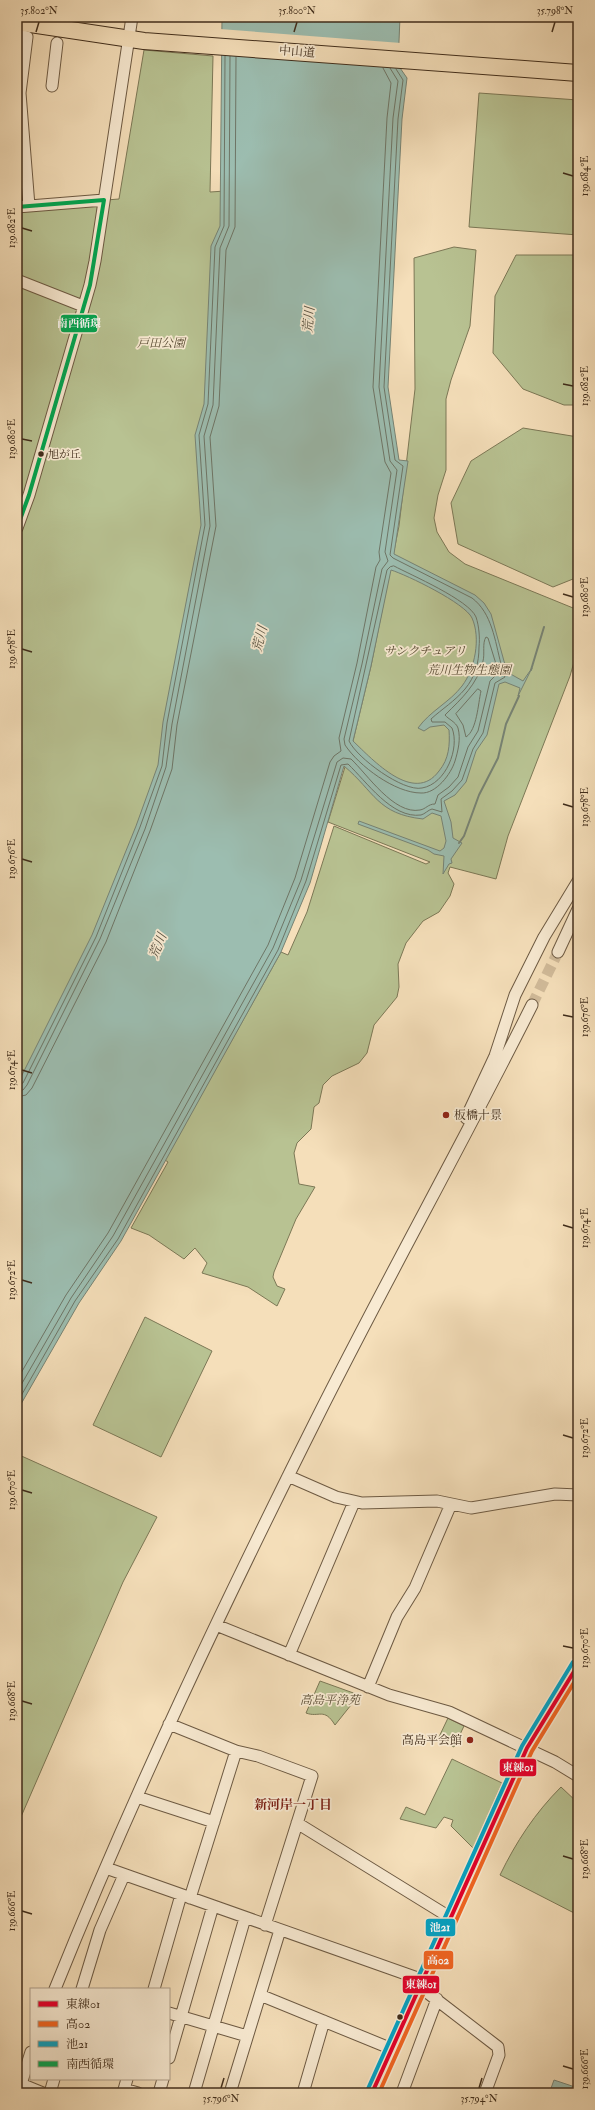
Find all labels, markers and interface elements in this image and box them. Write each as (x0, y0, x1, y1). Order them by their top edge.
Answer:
text: 35.802°N (20, 5, 58, 17)
text: 35.800°N (278, 5, 316, 17)
text: 35.798°N (537, 5, 573, 17)
street label: 中山道 (279, 43, 315, 61)
text: 139.684°E (579, 156, 591, 196)
text: 139.682°E (6, 208, 18, 248)
water label: 荒川 (300, 304, 318, 334)
line badge: 南西循環 (60, 314, 98, 333)
text: 南西循環 (57, 317, 101, 330)
park label: 戸田公園 (137, 336, 187, 351)
text: 139.682°E (579, 366, 591, 406)
text: 139.680°E (6, 419, 18, 459)
place label: 旭が丘 (48, 448, 81, 461)
marker: 旭が丘 (36, 449, 46, 459)
text: 139.680°E (579, 577, 591, 617)
water label: 荒川 (249, 622, 272, 654)
text: 139.678°E (6, 629, 18, 669)
park label: サンクチュアリ (384, 644, 466, 659)
park label: 荒川生物生態園 (427, 663, 513, 678)
text: 139.678°E (579, 787, 591, 827)
text: 139.676°E (6, 839, 18, 879)
water label: 荒川 (146, 929, 171, 961)
text: 139.676°E (579, 997, 591, 1037)
text: 139.674°E (6, 1050, 18, 1090)
place label: 板橋十景 (454, 1108, 502, 1123)
marker: 板橋十景 (441, 1110, 451, 1120)
text: 139.674°E (579, 1208, 591, 1248)
text: 139.672°E (6, 1260, 18, 1300)
text: 139.672°E (579, 1418, 591, 1458)
text: 139.670°E (6, 1470, 18, 1510)
text: 139.670°E (579, 1628, 591, 1668)
text: 139.668°E (6, 1681, 18, 1721)
park label: 高島平浄苑 (300, 1693, 362, 1708)
place label: 高島平会館 (402, 1733, 462, 1748)
marker: 高島平会館 (465, 1735, 475, 1745)
line badge: 東練01 (499, 1758, 537, 1777)
text: 東練01 (502, 1761, 534, 1774)
district label: 新河岸一丁目 (254, 1797, 332, 1813)
text: 139.668°E (579, 1839, 591, 1879)
text: 139.666°E (6, 1891, 18, 1931)
line badge: 池21 (425, 1918, 456, 1937)
text: 池21 (430, 1921, 450, 1934)
line badge: 高02 (423, 1950, 454, 1970)
text: 高02 (427, 1954, 450, 1967)
line badge: 東練01 (402, 1975, 440, 1994)
text: 東練01 (405, 1978, 437, 1991)
legend (30, 1988, 170, 2080)
text: 東練01 (66, 1997, 100, 2012)
unlabelled marker (395, 2012, 405, 2022)
text: 高02 (66, 2017, 90, 2032)
text: 池21 (66, 2037, 88, 2052)
text: 139.666°E (579, 2049, 591, 2089)
text: 南西循環 (66, 2057, 114, 2072)
text: 35.796°N (203, 2093, 239, 2105)
text: 35.794°N (460, 2093, 498, 2105)

